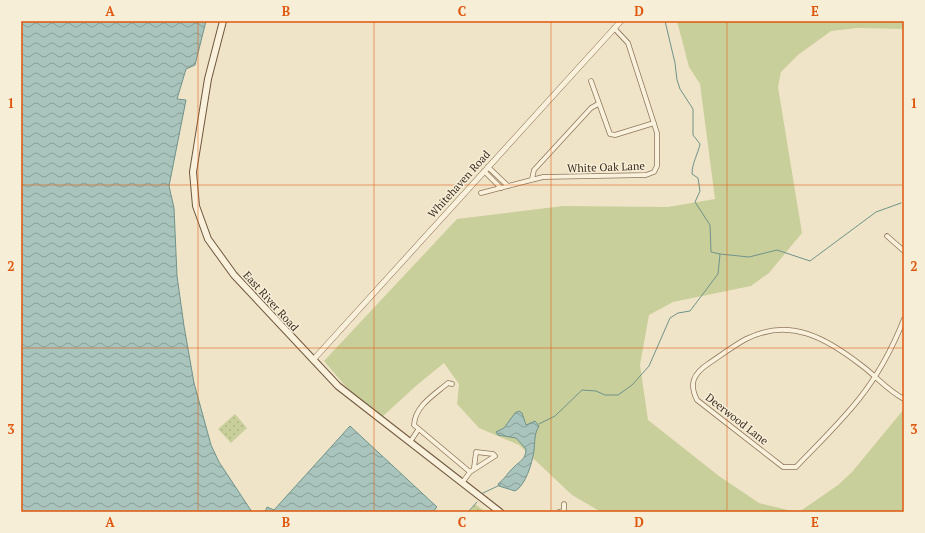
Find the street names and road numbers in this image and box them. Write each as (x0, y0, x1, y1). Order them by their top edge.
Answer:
street label: Whitehaven Road (425, 147, 493, 221)
street label: White Oak Lane (567, 159, 646, 175)
street label: East River Road (240, 268, 302, 334)
street label: Deerwood Lane (703, 390, 771, 448)

